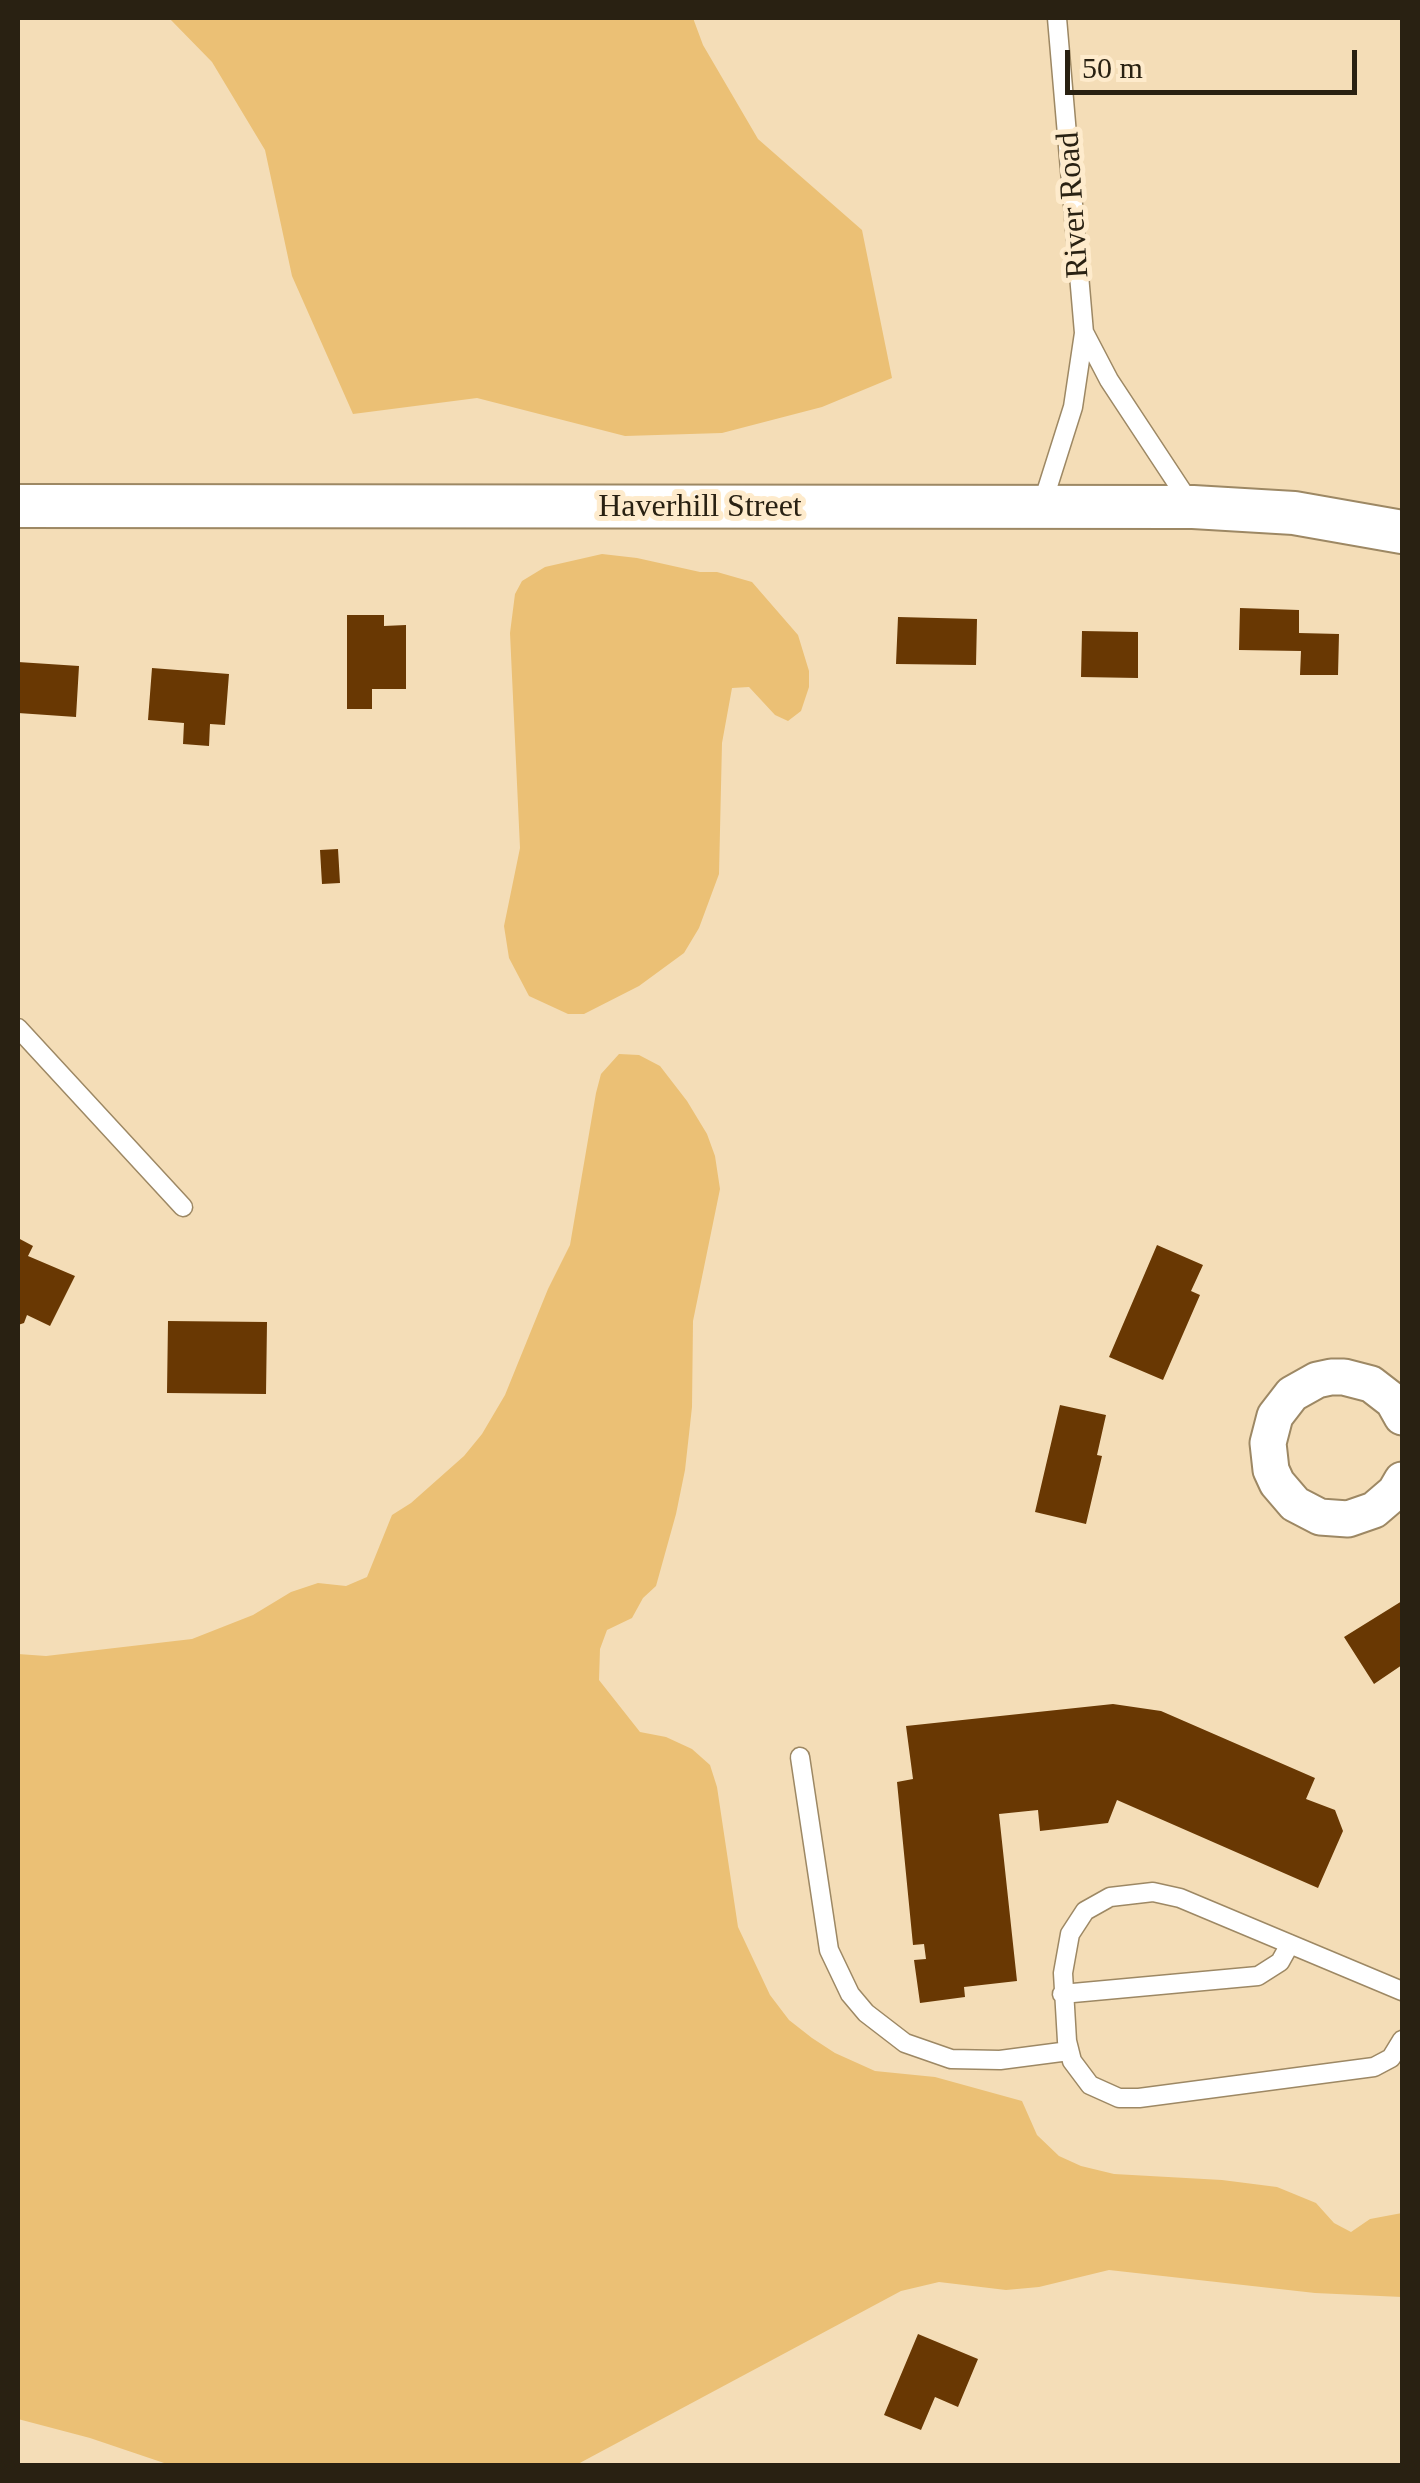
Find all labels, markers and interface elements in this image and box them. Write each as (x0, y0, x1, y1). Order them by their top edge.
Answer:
scale bar (1070, 30, 1362, 92)
text: 50 m (1082, 51, 1143, 84)
street label: River Road (1050, 131, 1098, 279)
street label: Haverhill Street (598, 489, 802, 527)

